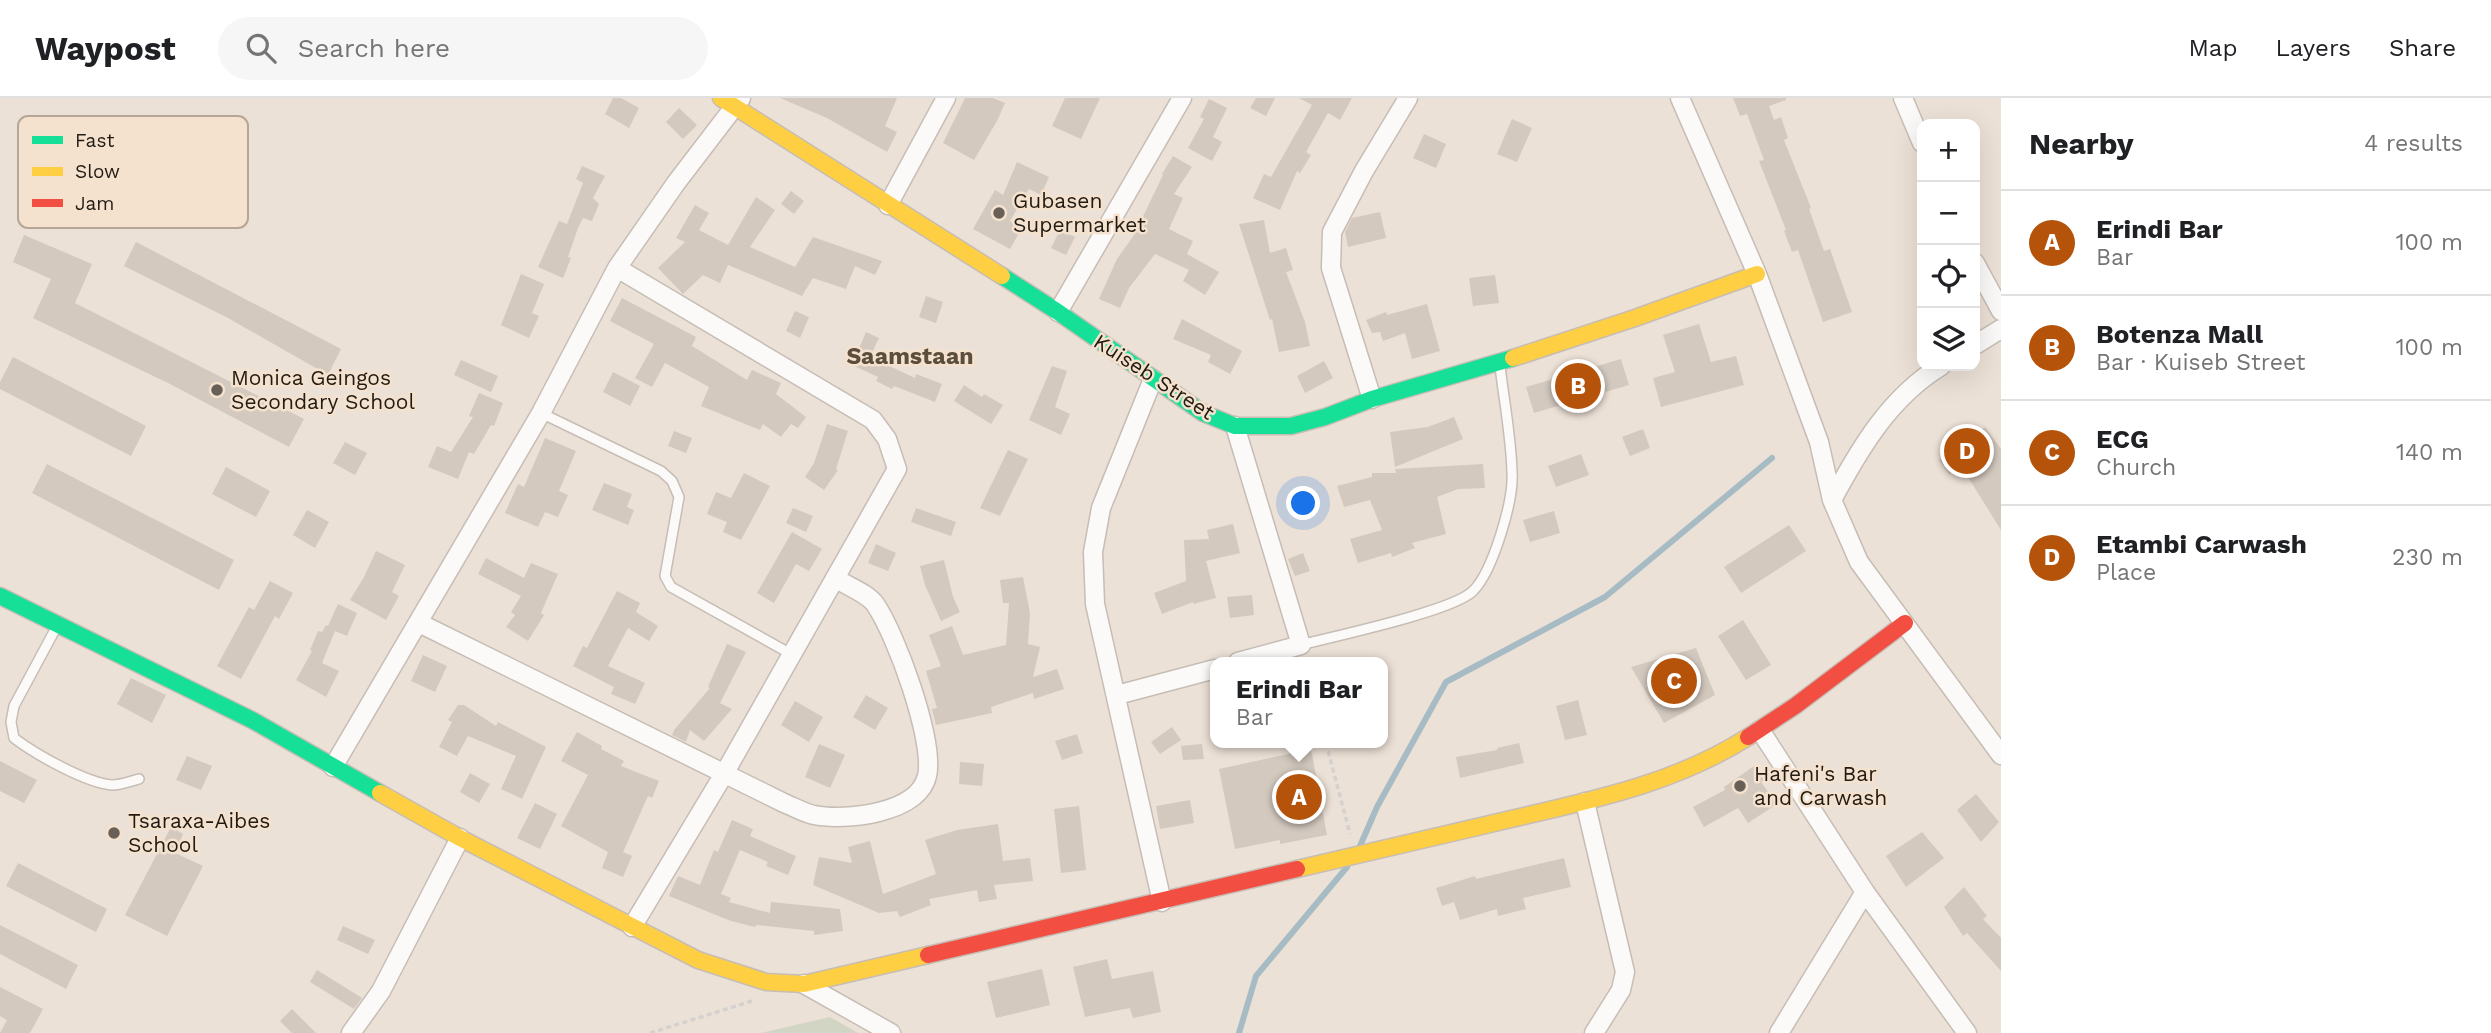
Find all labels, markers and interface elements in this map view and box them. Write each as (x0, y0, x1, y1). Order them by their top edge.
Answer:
search box (218, 17, 708, 80)
text: Waypost (35, 29, 176, 68)
icon: search (242, 29, 280, 67)
text: Search here (298, 33, 450, 63)
text: Map (2189, 34, 2237, 62)
text: Layers (2275, 34, 2351, 62)
text: Share (2389, 34, 2456, 62)
legend (18, 116, 248, 228)
map controls (1917, 119, 1980, 371)
button: + (1917, 119, 1980, 182)
text: Nearby (2029, 126, 2134, 161)
text: Fast (75, 129, 114, 152)
text: 4 results (2364, 130, 2463, 157)
text: Slow (75, 160, 120, 183)
button: − (1917, 182, 1980, 245)
place label: Gubasen Supermarket (1013, 188, 1146, 237)
text: Jam (75, 192, 114, 215)
marker: Gubasen Supermarket (991, 205, 1007, 221)
text: Erindi Bar (2096, 214, 2223, 244)
text: A (2044, 229, 2060, 256)
text: 100 m (2396, 229, 2463, 256)
text: Bar (2096, 244, 2133, 271)
button: locate (1917, 245, 1980, 308)
button: layers (1917, 308, 1980, 371)
text: Botenza Mall (2096, 319, 2263, 349)
street label: Kuiseb Street (1089, 328, 1219, 425)
text: B (2044, 334, 2060, 361)
text: 100 m (2396, 334, 2463, 361)
district label: Saamstaan (846, 343, 974, 370)
text: Bar · Kuiseb Street (2096, 349, 2305, 376)
pin: B (1555, 360, 1601, 412)
place label: Monica Geingos Secondary School (231, 365, 415, 414)
marker: Monica Geingos Secondary School (209, 382, 225, 398)
text: ECG (2096, 424, 2149, 454)
pin: D (1944, 425, 1990, 477)
text: C (2044, 439, 2060, 466)
text: 140 m (2396, 439, 2463, 466)
text: Church (2096, 454, 2176, 481)
your location (1286, 486, 1320, 520)
text: Etambi Carwash (2096, 529, 2307, 559)
text: D (2044, 544, 2060, 571)
text: 230 m (2392, 544, 2463, 571)
text: Place (2096, 559, 2156, 586)
pin: C (1651, 655, 1697, 707)
popup (1210, 657, 1388, 748)
text: Erindi Bar (1236, 674, 1362, 704)
text: Bar (1236, 704, 1273, 731)
place label: Hafeni's Bar and Carwash (1754, 761, 1887, 810)
pin: A (1276, 771, 1322, 823)
marker: Hafeni's Bar and Carwash (1732, 778, 1748, 794)
place label: Tsaraxa-Aibes School (128, 808, 270, 857)
marker: Tsaraxa-Aibes School (106, 825, 122, 841)

